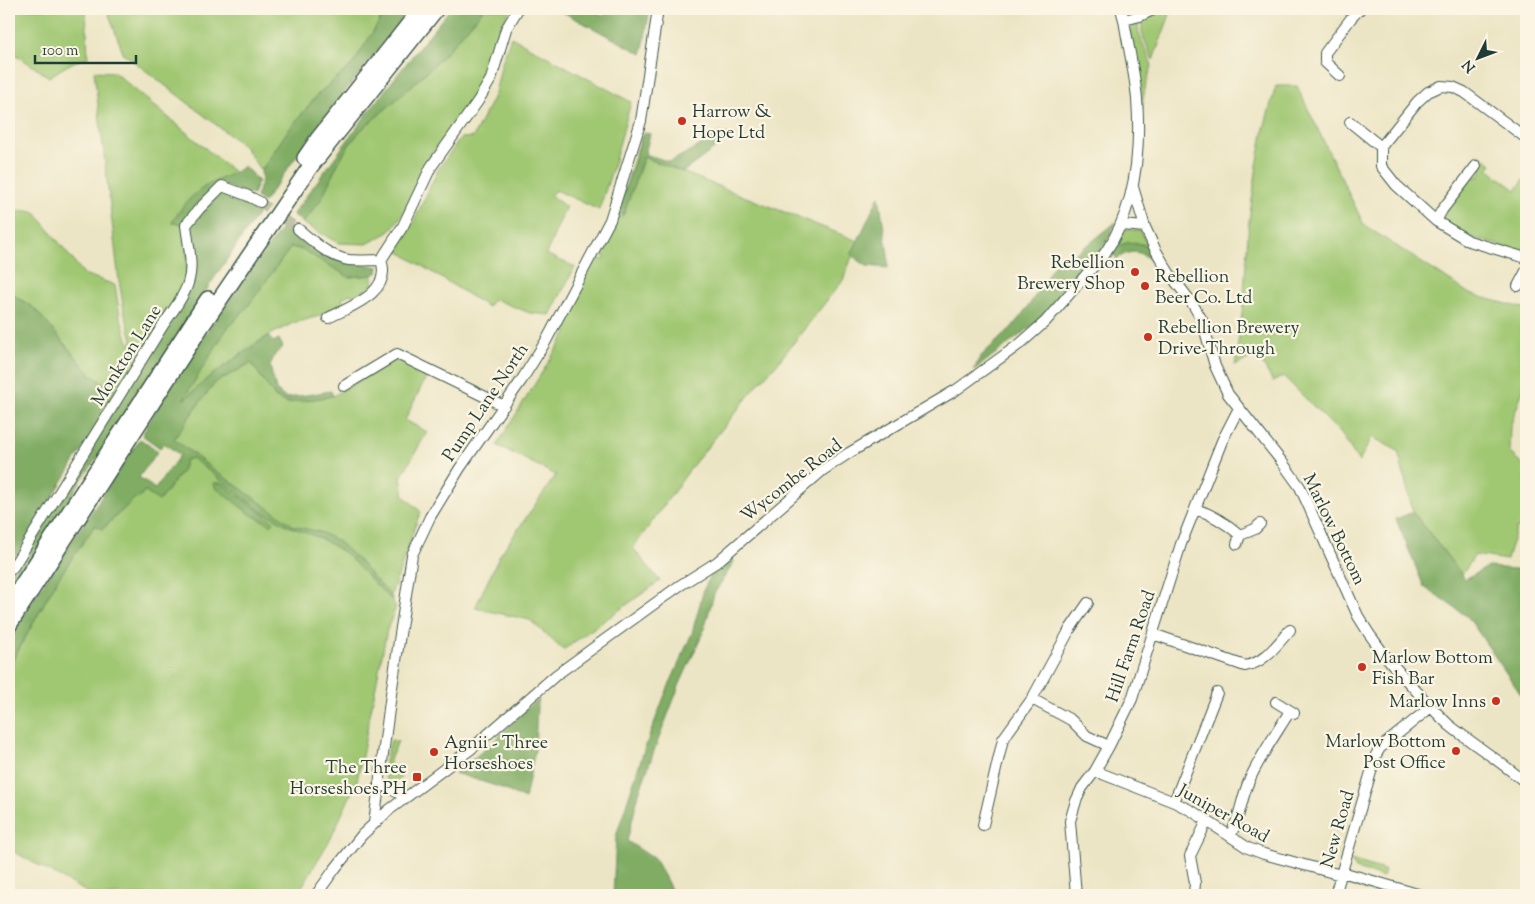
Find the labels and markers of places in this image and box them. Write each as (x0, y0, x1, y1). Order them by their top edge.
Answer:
place label: Harrow & Hope Ltd (692, 100, 771, 147)
marker: Harrow & Hope Ltd (676, 115, 688, 127)
place label: Rebellion Brewery Shop (1017, 251, 1125, 298)
place label: Rebellion Beer Co. Ltd (1155, 265, 1253, 312)
marker: Rebellion Brewery Shop (1129, 266, 1141, 278)
marker: Rebellion Beer Co. Ltd (1139, 280, 1151, 292)
place label: Rebellion Brewery Drive-Through (1158, 316, 1299, 363)
marker: Rebellion Brewery Drive-Through (1142, 331, 1154, 343)
place label: Marlow Bottom Fish Bar (1372, 646, 1493, 693)
marker: Marlow Bottom Fish Bar (1356, 661, 1368, 673)
place label: Marlow Inns (1389, 690, 1486, 716)
marker: Marlow Inns (1490, 695, 1502, 707)
place label: Marlow Bottom Post Office (1325, 730, 1446, 777)
place label: Agnii - Three Horseshoes (444, 731, 548, 778)
marker: Marlow Bottom Post Office (1450, 745, 1462, 757)
marker: Agnii - Three Horseshoes (428, 746, 440, 758)
place label: The Three Horseshoes PH (290, 756, 407, 803)
marker: The Three Horseshoes PH (411, 771, 423, 783)

